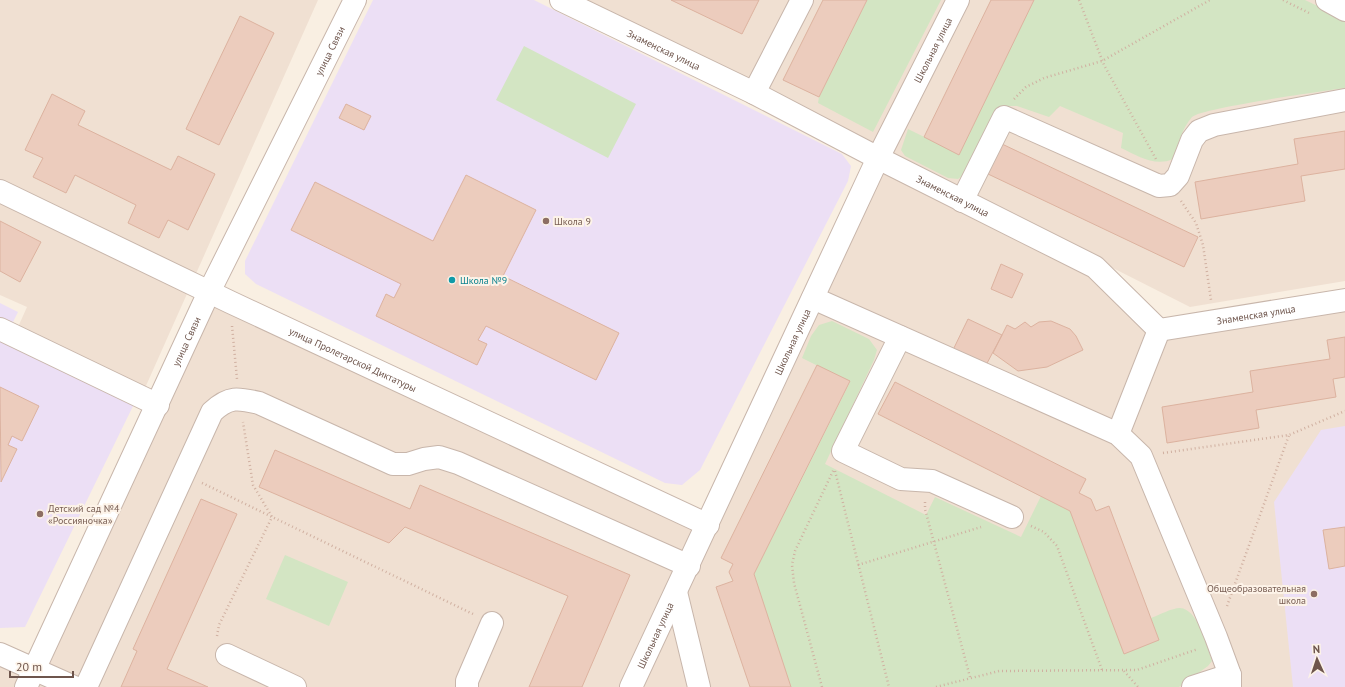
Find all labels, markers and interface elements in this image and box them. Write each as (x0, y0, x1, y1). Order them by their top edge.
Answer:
street label: Школьная улица (911, 15, 955, 85)
street label: улица Связи (312, 24, 347, 78)
street label: Знаменская улица (625, 26, 703, 73)
street label: Знаменская улица (914, 172, 992, 219)
place label: Школа 9 (554, 215, 591, 228)
marker: Школа 9 (541, 216, 551, 226)
place label: Школа №9 (460, 274, 507, 287)
marker: Школа №9 (447, 275, 457, 285)
street label: Знаменская улица (1215, 302, 1296, 327)
street label: Школьная улица (771, 307, 813, 377)
street label: улица Связи (169, 314, 203, 368)
street label: улица Пролетарской Диктатуры (287, 324, 419, 395)
place label: Детский сад №4 «Россияночка» (48, 502, 120, 527)
marker: Детский сад №4 «Россияночка» (35, 509, 45, 519)
place label: Общеобразовательная школа (1207, 582, 1306, 607)
marker: Общеобразовательная школа (1309, 589, 1319, 599)
street label: Школьная улица (634, 600, 676, 671)
north arrow (1297, 639, 1337, 679)
text: N (1312, 642, 1320, 656)
scale bar (10, 653, 73, 679)
text: 20 m (16, 659, 42, 674)

